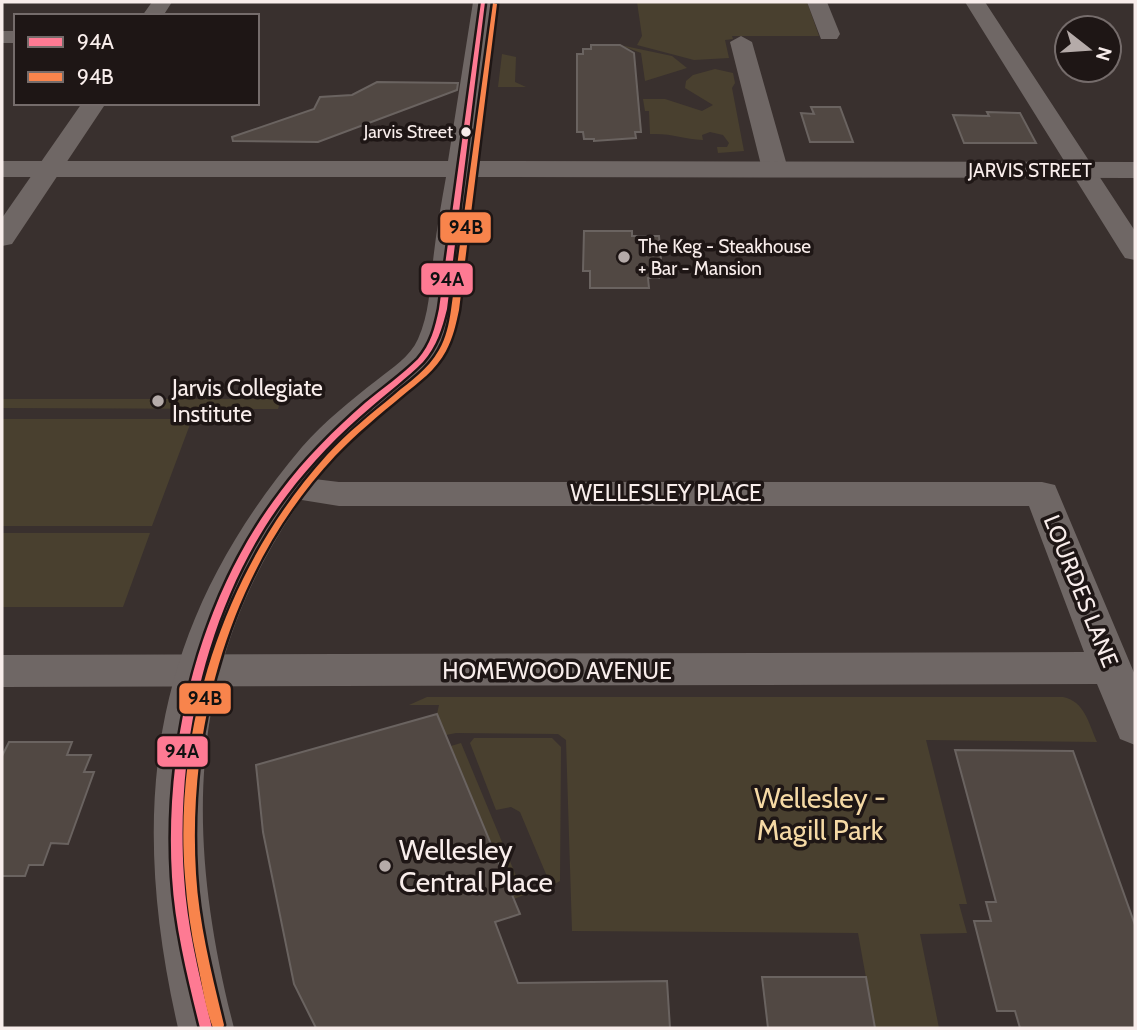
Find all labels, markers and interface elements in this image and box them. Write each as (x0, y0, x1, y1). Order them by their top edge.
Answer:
legend (14, 14, 259, 105)
north arrow (1053, 14, 1123, 84)
text: 94A (77, 29, 114, 54)
text: N (1091, 44, 1117, 64)
text: 94B (77, 64, 114, 89)
place label: Jarvis Street (363, 121, 453, 143)
marker: Jarvis Street (459, 125, 473, 139)
street label: JARVIS STREET (967, 159, 1092, 182)
line badge: 94B (439, 211, 492, 244)
text: 94B (449, 216, 483, 239)
place label: The Keg - Steakhouse + Bar - Mansion (638, 235, 811, 280)
marker: The Keg - Steakhouse + Bar - Mansion (616, 249, 632, 265)
line badge: 94A (420, 262, 474, 296)
text: 94A (430, 268, 464, 291)
place label: Jarvis Collegiate Institute (171, 374, 323, 428)
marker: Jarvis Collegiate Institute (150, 393, 166, 409)
street label: WELLESLEY PLACE (570, 479, 762, 507)
street label: LOURDES LANE (1038, 511, 1124, 671)
street label: HOMEWOOD AVENUE (442, 657, 672, 685)
line badge: 94B (178, 682, 232, 715)
text: 94B (188, 687, 222, 710)
line badge: 94A (156, 735, 209, 768)
text: 94A (165, 740, 199, 763)
park label: Wellesley - Magill Park (754, 781, 886, 847)
place label: Wellesley Central Place (399, 833, 553, 899)
marker: Wellesley Central Place (377, 858, 393, 874)

